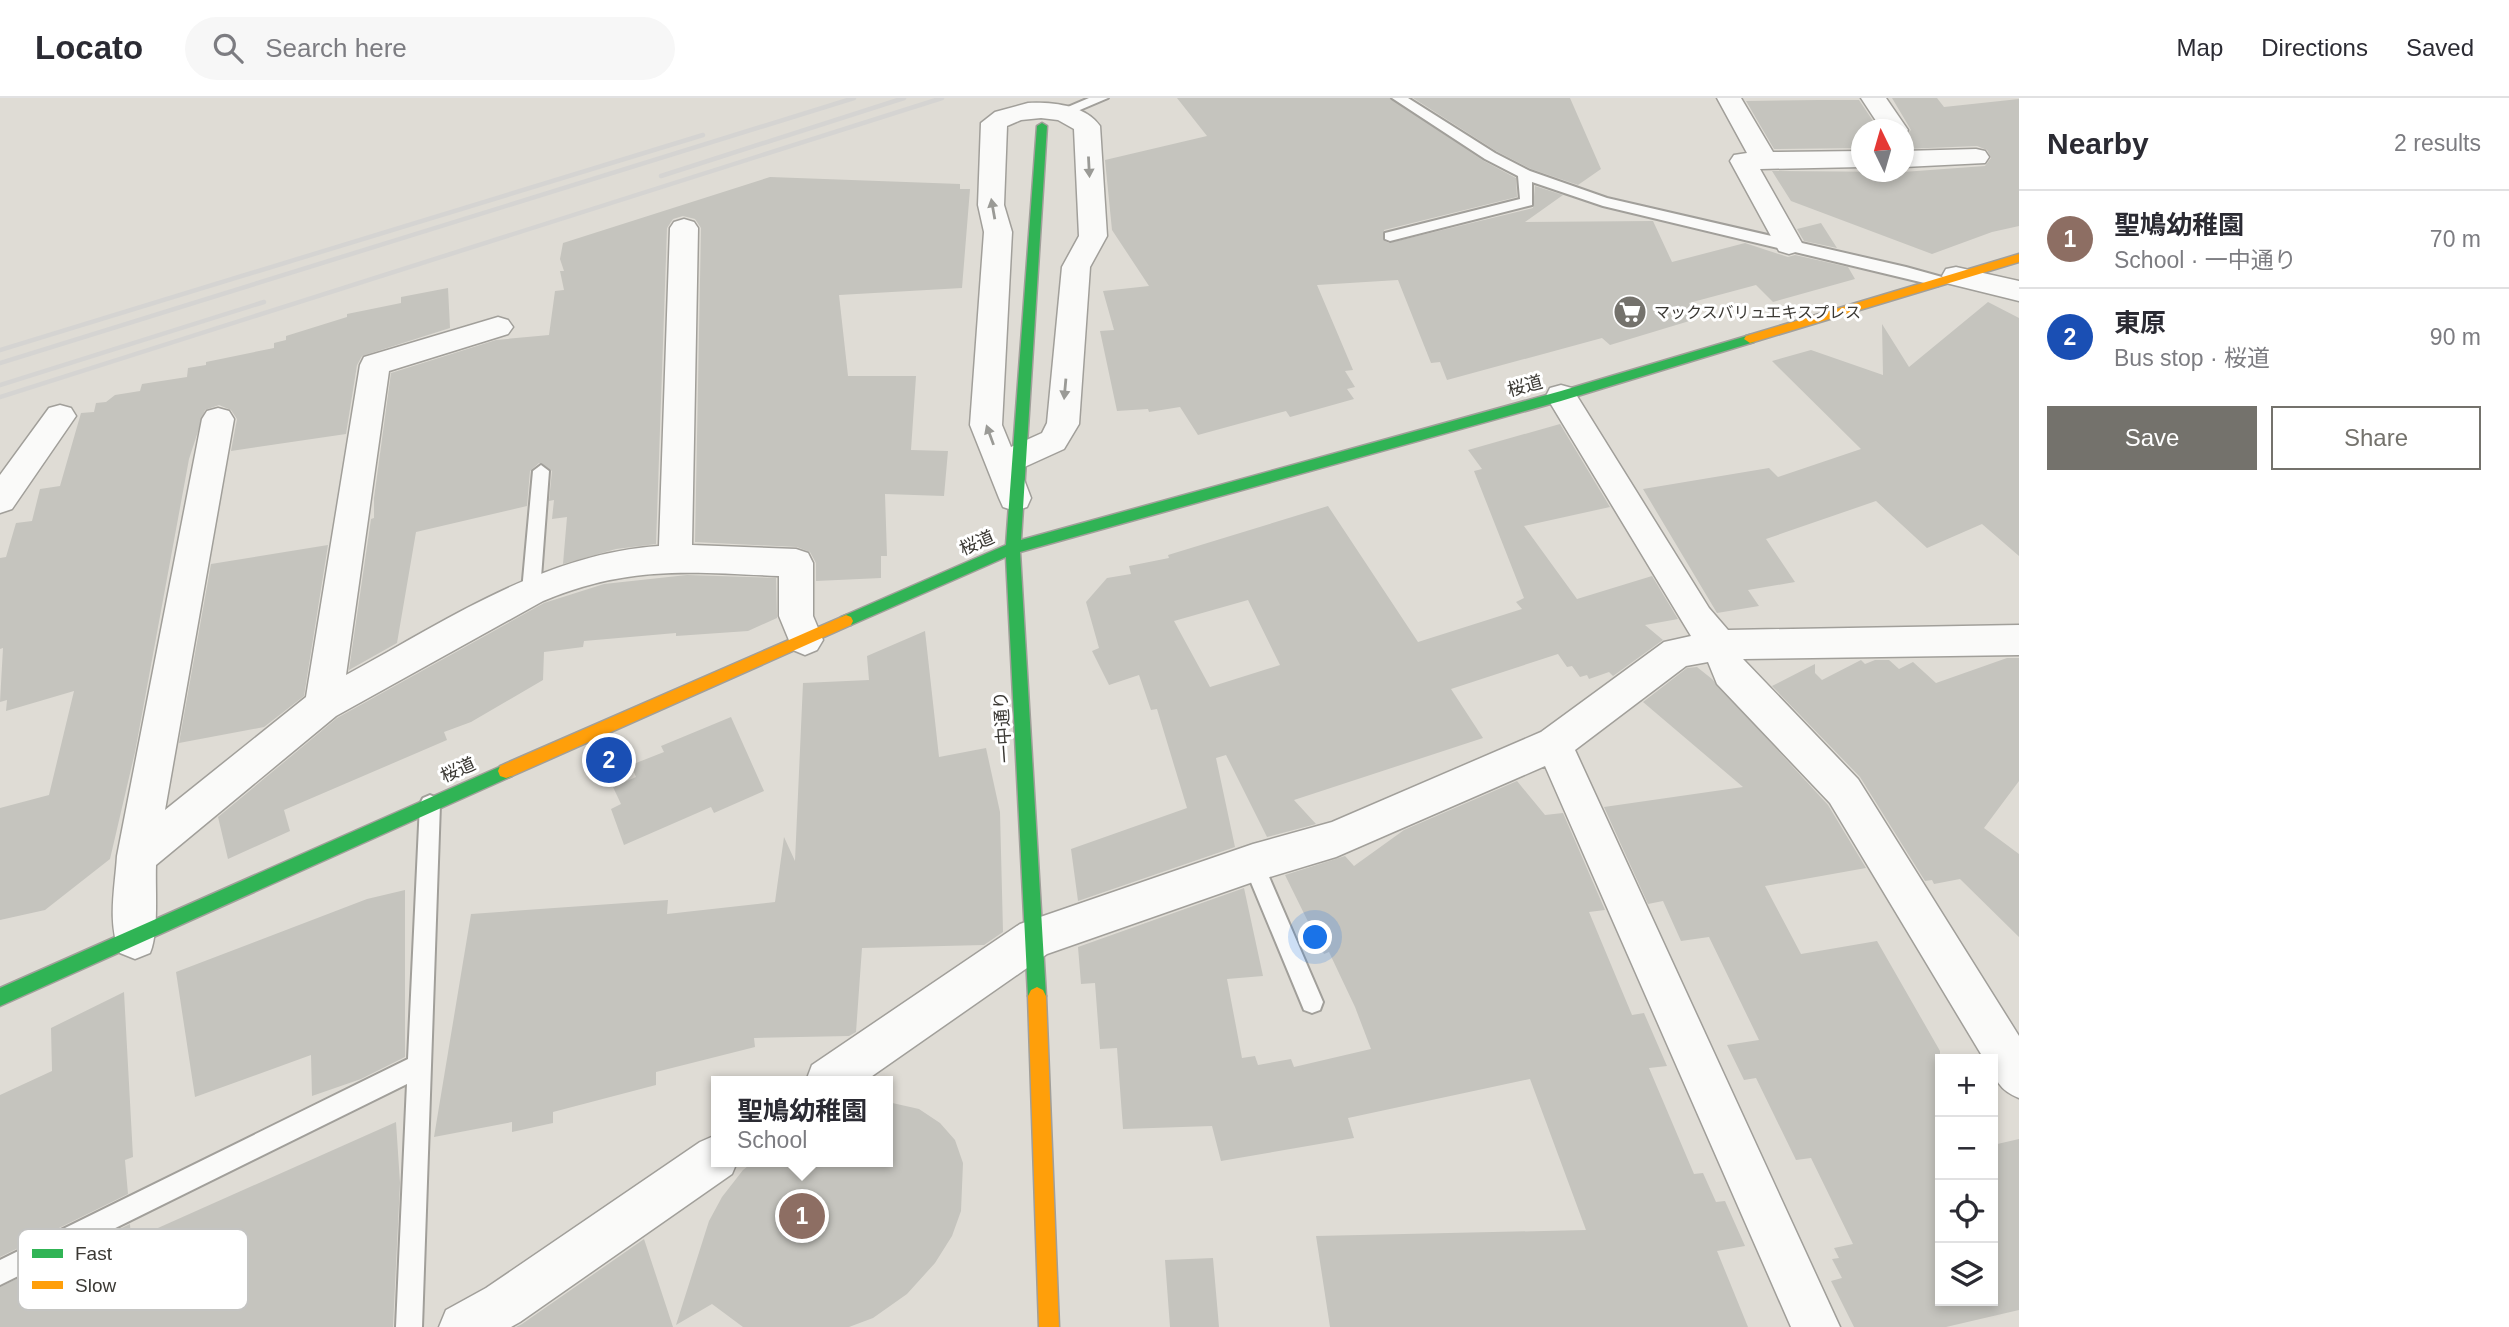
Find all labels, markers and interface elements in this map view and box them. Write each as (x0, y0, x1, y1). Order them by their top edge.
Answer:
search box (185, 17, 675, 80)
text: Locato (35, 29, 143, 66)
icon: search (209, 29, 247, 67)
text: Search here (265, 33, 407, 63)
text: Map (2177, 34, 2223, 61)
text: Directions (2261, 34, 2368, 61)
text: Saved (2406, 34, 2474, 61)
north arrow (1851, 119, 1914, 182)
text: Nearby (2047, 127, 2149, 160)
text: 2 results (2394, 130, 2481, 156)
one-way arrow (1084, 156, 1095, 178)
one-way arrow (987, 198, 998, 220)
text: 聖鳩幼稚園 (2114, 210, 2244, 240)
text: 1 (2064, 226, 2076, 252)
text: 70 m (2430, 226, 2481, 252)
text: School · 一中通り (2114, 247, 2297, 273)
supermarket icon: マックスバリュエキスプレス (1611, 293, 1649, 331)
place label: マックスバリュエキスプレス (1654, 304, 1861, 321)
text: 東原 (2114, 308, 2166, 338)
text: 2 (2064, 324, 2076, 350)
text: 90 m (2430, 324, 2481, 350)
text: Bus stop · 桜道 (2114, 345, 2270, 371)
street label: 桜道 (1505, 372, 1545, 400)
one-way arrow (1059, 378, 1070, 400)
button: Save (2047, 406, 2257, 470)
button: Share (2271, 406, 2481, 470)
one-way arrow (984, 424, 995, 445)
street label: 桜道 (957, 527, 997, 559)
street label: 一中通り (991, 690, 1015, 764)
pin: 2 (586, 734, 632, 786)
street label: 桜道 (437, 754, 479, 786)
your location (1298, 920, 1332, 954)
map controls (1935, 1054, 1998, 1306)
button: + (1935, 1054, 1998, 1117)
popup (711, 1076, 893, 1167)
text: 聖鳩幼稚園 (737, 1096, 867, 1126)
button: − (1935, 1117, 1998, 1180)
text: School (737, 1127, 807, 1153)
button: locate (1935, 1180, 1998, 1243)
pin: 1 (779, 1190, 825, 1242)
legend (18, 1229, 248, 1310)
text: Fast (75, 1243, 113, 1264)
button: layers (1935, 1243, 1998, 1306)
text: Slow (75, 1275, 116, 1296)

